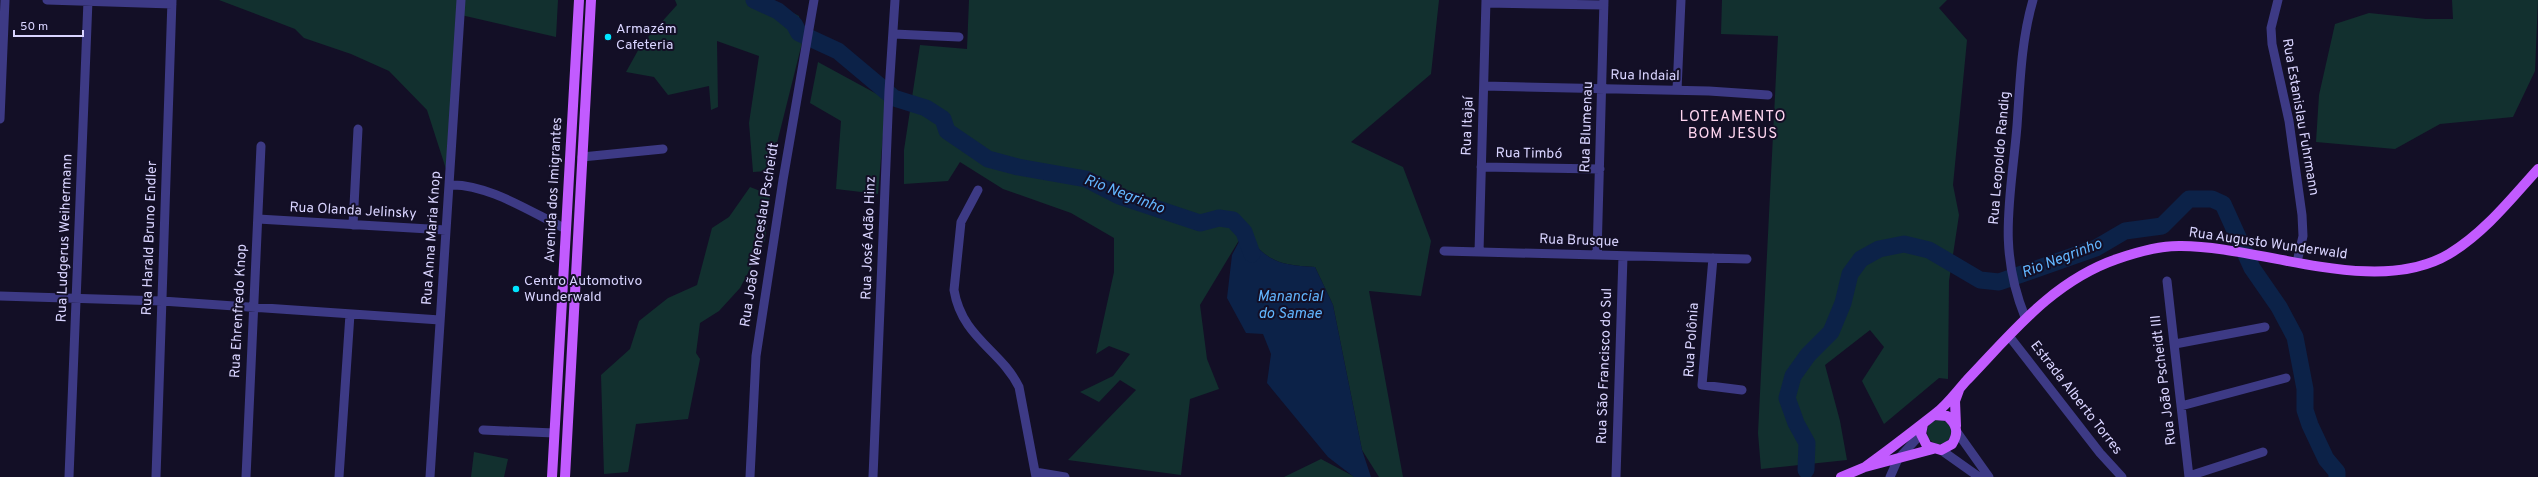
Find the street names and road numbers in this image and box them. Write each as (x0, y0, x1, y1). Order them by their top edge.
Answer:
street label: Rua Estanislau Fuhrmann (2278, 37, 2322, 197)
street label: Rua Indaial (1610, 67, 1680, 85)
street label: Rua Blumenau (1577, 81, 1597, 173)
street label: Rua Leopoldo Randig (1986, 91, 2014, 225)
street label: Rua Itajaí (1458, 95, 1478, 156)
street label: Avenida dos Imigrantes (542, 117, 566, 263)
street label: Rua João Wenceslau Pscheidt (737, 142, 783, 328)
street label: Rua Timbó (1496, 145, 1563, 163)
street label: Rua Ludgerus Weihermann (54, 153, 76, 323)
street label: Rua Harald Bruno Endler (139, 160, 161, 316)
street label: Rua Anna Maria Knop (419, 170, 445, 306)
street label: Rua José Adão Hinz (858, 176, 880, 300)
street label: Rua Olanda Jelinsky (289, 199, 417, 223)
street label: Rua Augusto Wunderwald (2188, 224, 2348, 264)
street label: Rua Brusque (1539, 231, 1619, 251)
street label: Rua Ehrenfredo Knop (227, 243, 251, 379)
street label: Rua São Francisco do Sul (1594, 288, 1616, 444)
street label: Rua Polônia (1681, 302, 1703, 378)
street label: Rua João Pscheidt III (2148, 314, 2180, 446)
street label: Estrada Alberto Torres (2026, 338, 2126, 458)

